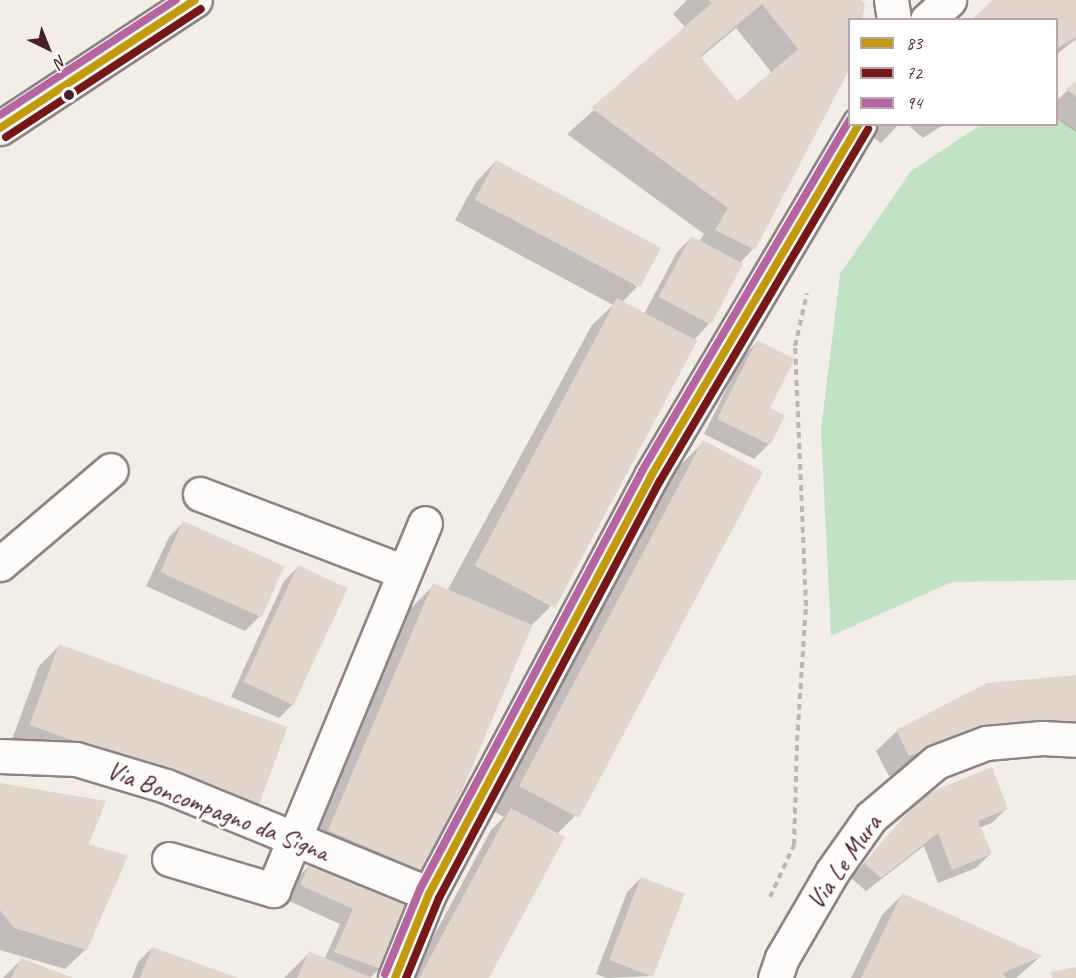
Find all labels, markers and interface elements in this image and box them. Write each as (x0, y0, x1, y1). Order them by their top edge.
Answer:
north arrow (18, 18, 78, 78)
legend (848, 18, 1058, 126)
text: 83 (906, 32, 922, 54)
text: N (50, 50, 71, 72)
text: 72 (906, 62, 922, 84)
unlabelled marker (63, 89, 75, 101)
text: 94 (906, 92, 922, 114)
street label: Via Boncompagno da Signa (102, 754, 334, 868)
street label: Via Le Mura (800, 809, 888, 915)

